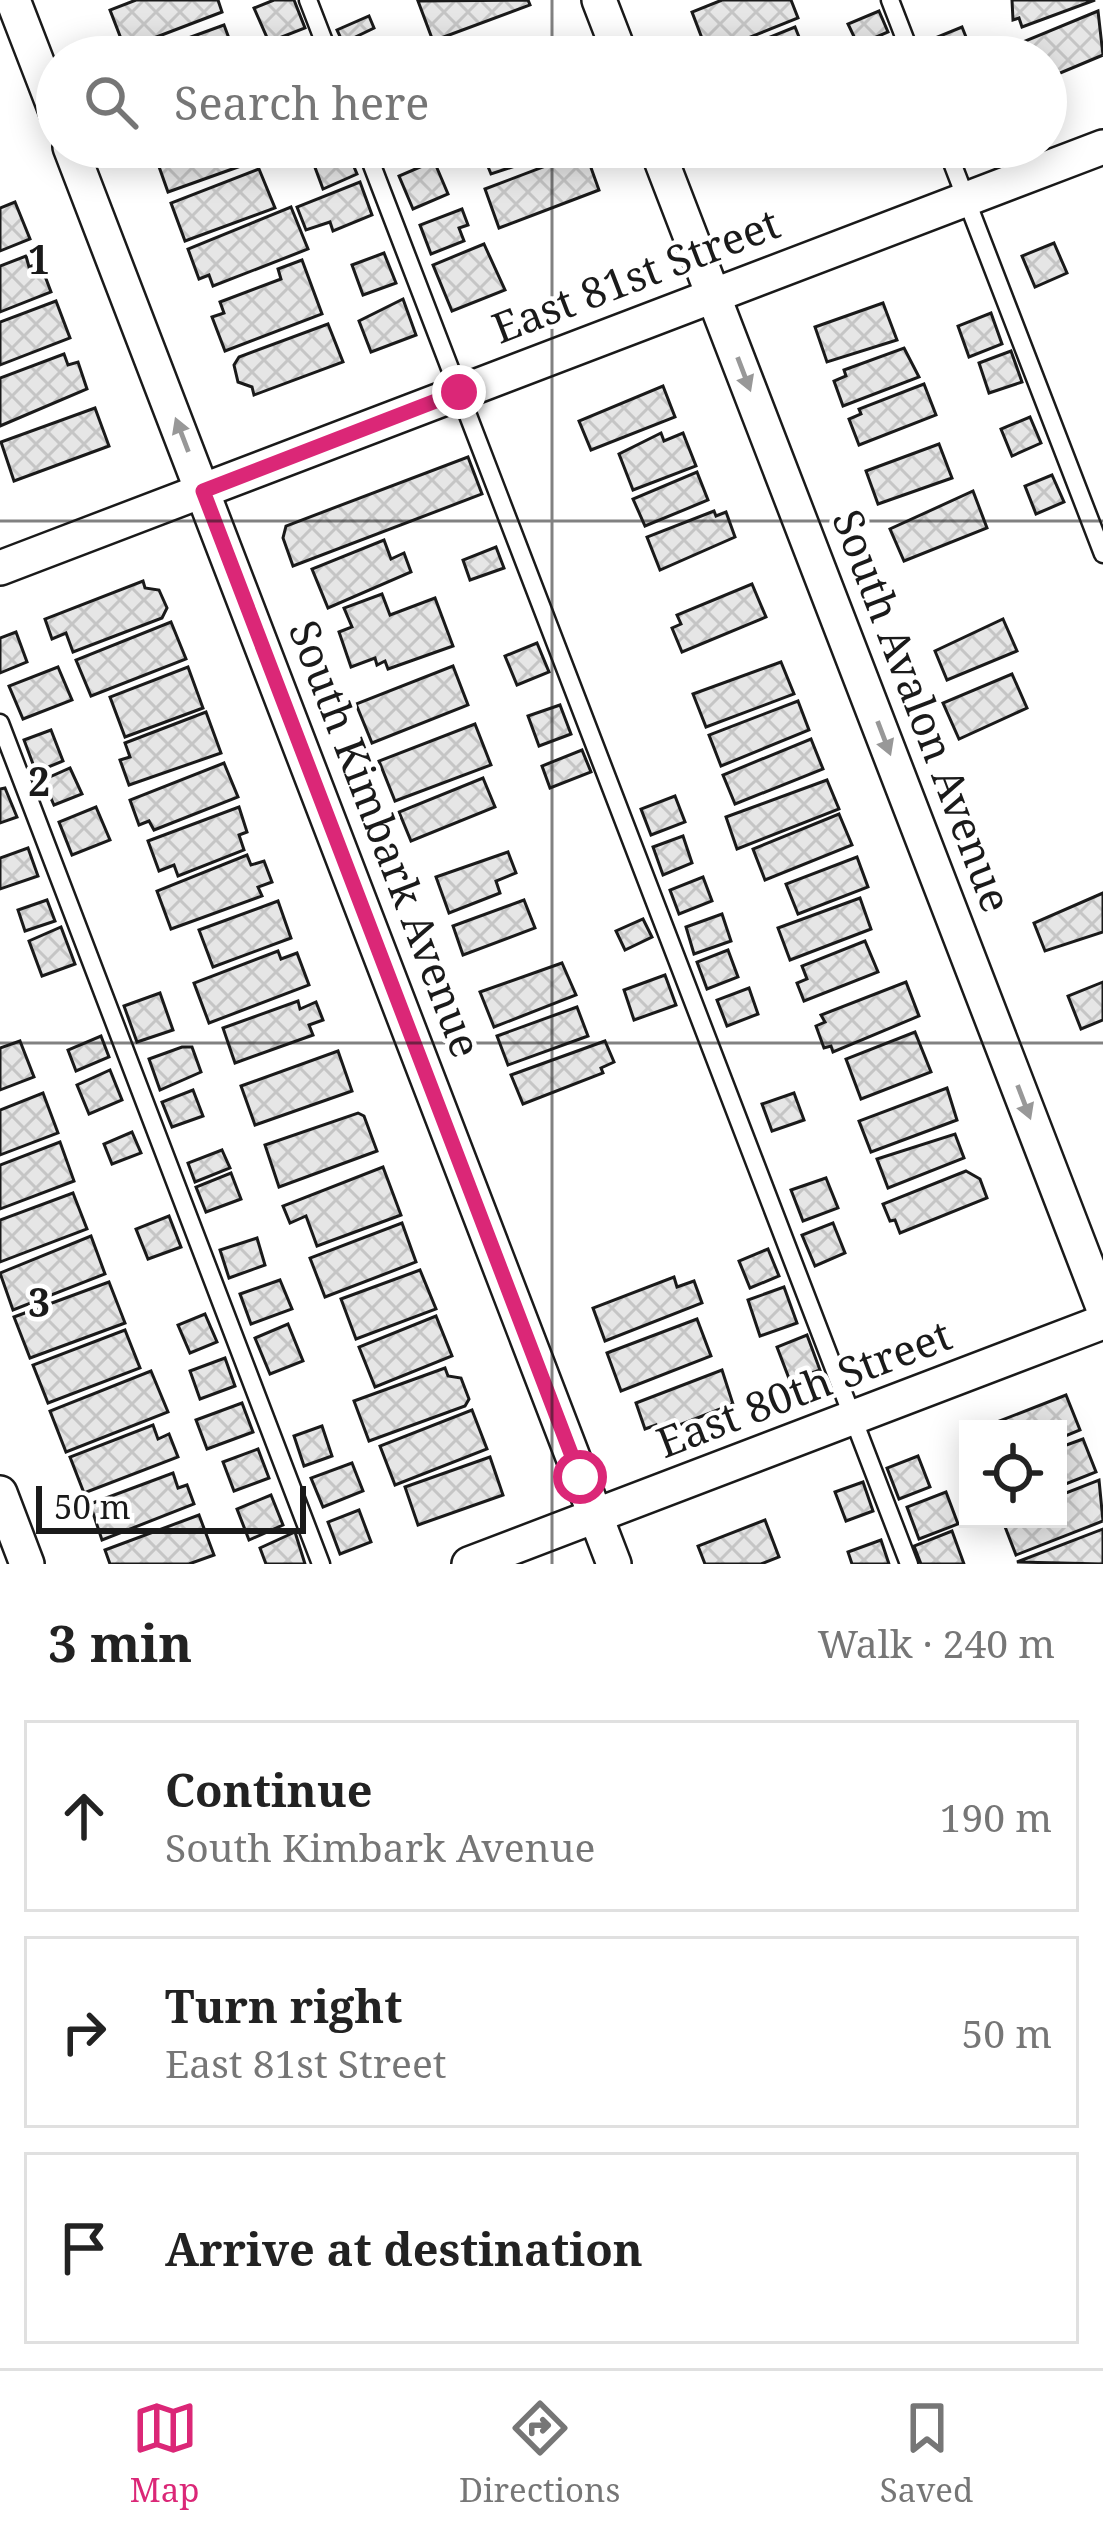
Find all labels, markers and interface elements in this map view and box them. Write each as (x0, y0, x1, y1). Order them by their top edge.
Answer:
search box (36, 36, 1067, 168)
icon: search (78, 69, 144, 135)
text: Search here (174, 72, 429, 133)
street label: East 81st Street (484, 194, 787, 356)
text: 1 (28, 232, 50, 285)
one-way arrow (735, 356, 754, 392)
route end (432, 365, 486, 419)
one-way arrow (171, 416, 190, 452)
street label: South Avalon Avenue (820, 501, 1026, 920)
street label: South Kimbark Avenue (277, 612, 496, 1065)
one-way arrow (875, 720, 894, 756)
text: 2 (28, 754, 50, 807)
one-way arrow (1015, 1084, 1034, 1120)
text: 3 (28, 1275, 50, 1328)
street label: East 80th Street (648, 1305, 959, 1470)
map controls (959, 1420, 1067, 1528)
button: locate (959, 1420, 1067, 1528)
route start (553, 1450, 607, 1504)
scale bar (36, 1480, 306, 1533)
text: 50 m (54, 1484, 131, 1529)
text: 3 min (48, 1607, 192, 1677)
text: Walk · 240 m (818, 1616, 1055, 1669)
text: Continue (165, 1759, 373, 1820)
icon: ahead (51, 1783, 117, 1849)
text: 190 m (940, 1790, 1052, 1843)
text: South Kimbark Avenue (165, 1820, 595, 1873)
text: Turn right (165, 1975, 402, 2036)
icon: right (51, 1999, 117, 2065)
text: 50 m (961, 2006, 1052, 2059)
text: East 81st Street (165, 2036, 447, 2089)
icon: arrive (51, 2215, 117, 2281)
text: Arrive at destination (165, 2218, 643, 2279)
tab: Map (130, 2395, 200, 2512)
tab: Directions (459, 2395, 620, 2512)
tab: Saved (880, 2395, 973, 2512)

